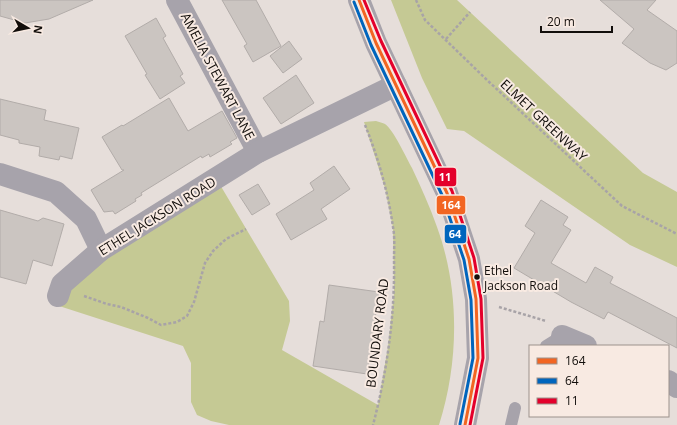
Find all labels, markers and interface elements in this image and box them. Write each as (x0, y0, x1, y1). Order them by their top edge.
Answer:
north arrow (8, 8, 48, 48)
scale bar (541, 8, 612, 34)
street label: AMELIA STEWART LANE (177, 9, 259, 143)
text: 20 m (547, 13, 575, 30)
text: N (30, 24, 46, 35)
street label: ELMET GREENWAY (497, 75, 592, 165)
line badge: 11 (434, 167, 457, 187)
text: 11 (439, 169, 451, 184)
street label: ETHEL JACKSON ROAD (95, 172, 219, 260)
line badge: 164 (436, 195, 466, 215)
text: 164 (442, 197, 461, 212)
line badge: 64 (444, 224, 467, 244)
text: 64 (449, 226, 462, 241)
place label: Ethel Jackson Road (483, 262, 558, 294)
marker: Ethel Jackson Road (472, 272, 482, 282)
street label: BOUNDARY ROAD (361, 277, 393, 389)
legend (529, 345, 669, 417)
text: 164 (565, 352, 586, 369)
text: 64 (565, 372, 579, 389)
text: 11 (565, 392, 579, 409)

